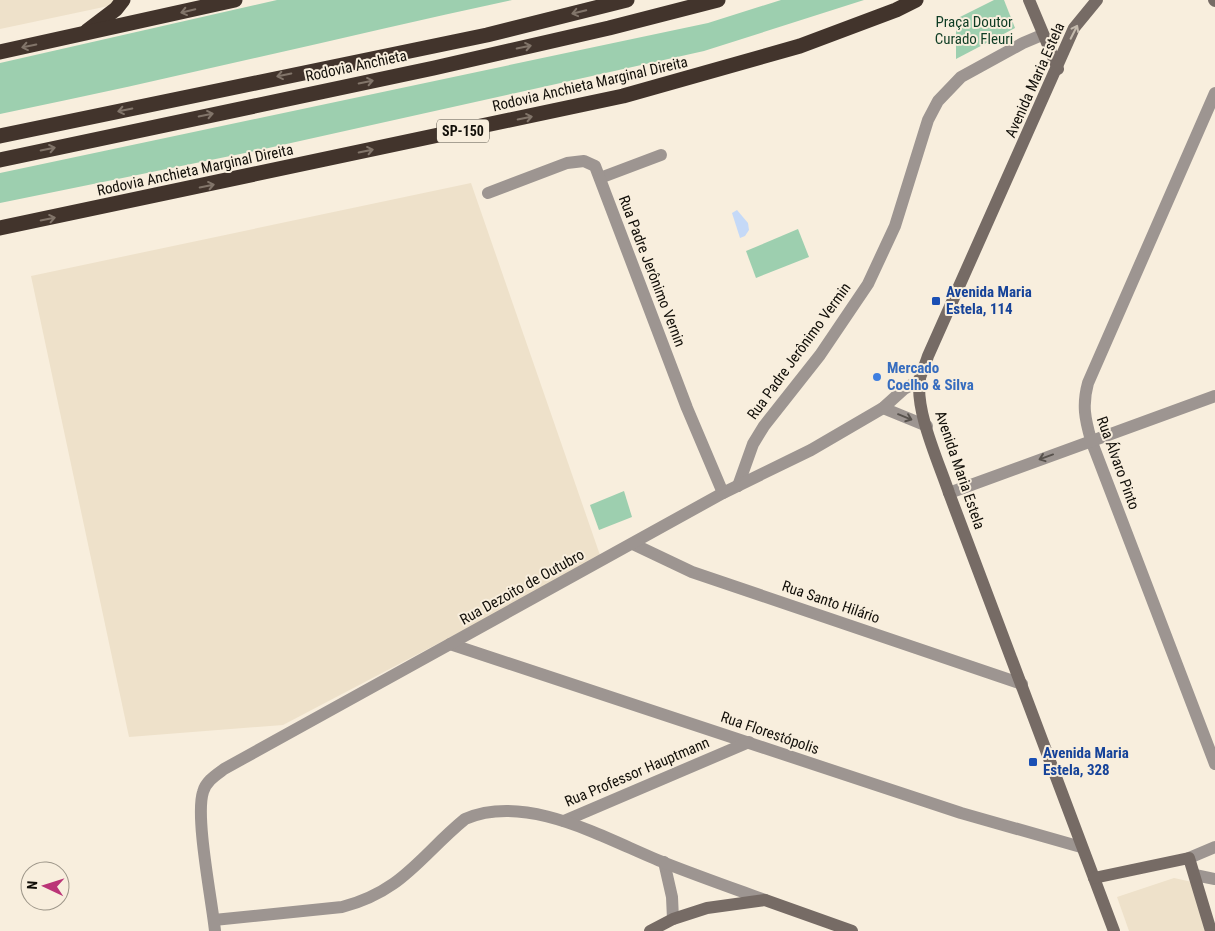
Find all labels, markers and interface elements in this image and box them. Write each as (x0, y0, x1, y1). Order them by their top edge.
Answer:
one-way arrow (180, 6, 196, 16)
one-way arrow (572, 8, 588, 17)
park label: Praça Doutor Curado Fleuri (935, 13, 1013, 48)
street label: Avenida Maria Estela (1002, 20, 1068, 140)
one-way arrow (1070, 25, 1079, 40)
one-way arrow (21, 41, 37, 51)
one-way arrow (516, 42, 532, 51)
street label: Rodovia Anchieta (304, 46, 408, 86)
street label: Rodovia Anchieta Marginal Direita (490, 53, 690, 115)
one-way arrow (276, 71, 292, 81)
one-way arrow (357, 77, 373, 86)
one-way arrow (117, 105, 133, 115)
one-way arrow (198, 109, 214, 119)
one-way arrow (516, 112, 532, 122)
road number: SP-150 (437, 120, 489, 142)
street label: Rodovia Anchieta Marginal Direita (95, 140, 295, 200)
one-way arrow (39, 144, 55, 153)
one-way arrow (357, 146, 373, 156)
one-way arrow (198, 180, 214, 190)
street label: Rua Padre Jerônimo Vernin (615, 193, 689, 349)
one-way arrow (39, 213, 55, 223)
street label: Rua Padre Jerônimo Vermin (743, 279, 855, 423)
place label: Avenida Maria Estela, 114 (946, 283, 1032, 318)
marker: Avenida Maria Estela, 114 (930, 295, 942, 307)
place label: Mercado Coelho & Silva (887, 359, 974, 394)
marker: Mercado Coelho & Silva (871, 371, 883, 383)
street label: Avenida Maria Estela (931, 408, 989, 532)
one-way arrow (897, 413, 912, 423)
street label: Rua Álvaro Pinto (1093, 414, 1143, 512)
one-way arrow (1038, 453, 1054, 462)
street label: Rua Dezoito de Outubro (457, 545, 587, 629)
street label: Rua Santo Hilário (780, 577, 882, 627)
street label: Rua Florestópolis (718, 708, 822, 758)
street label: Rua Professor Hauptmann (562, 733, 712, 811)
place label: Avenida Maria Estela, 328 (1043, 744, 1129, 779)
marker: Avenida Maria Estela, 328 (1027, 756, 1039, 768)
north arrow (20, 861, 70, 911)
text: N (24, 880, 40, 890)

